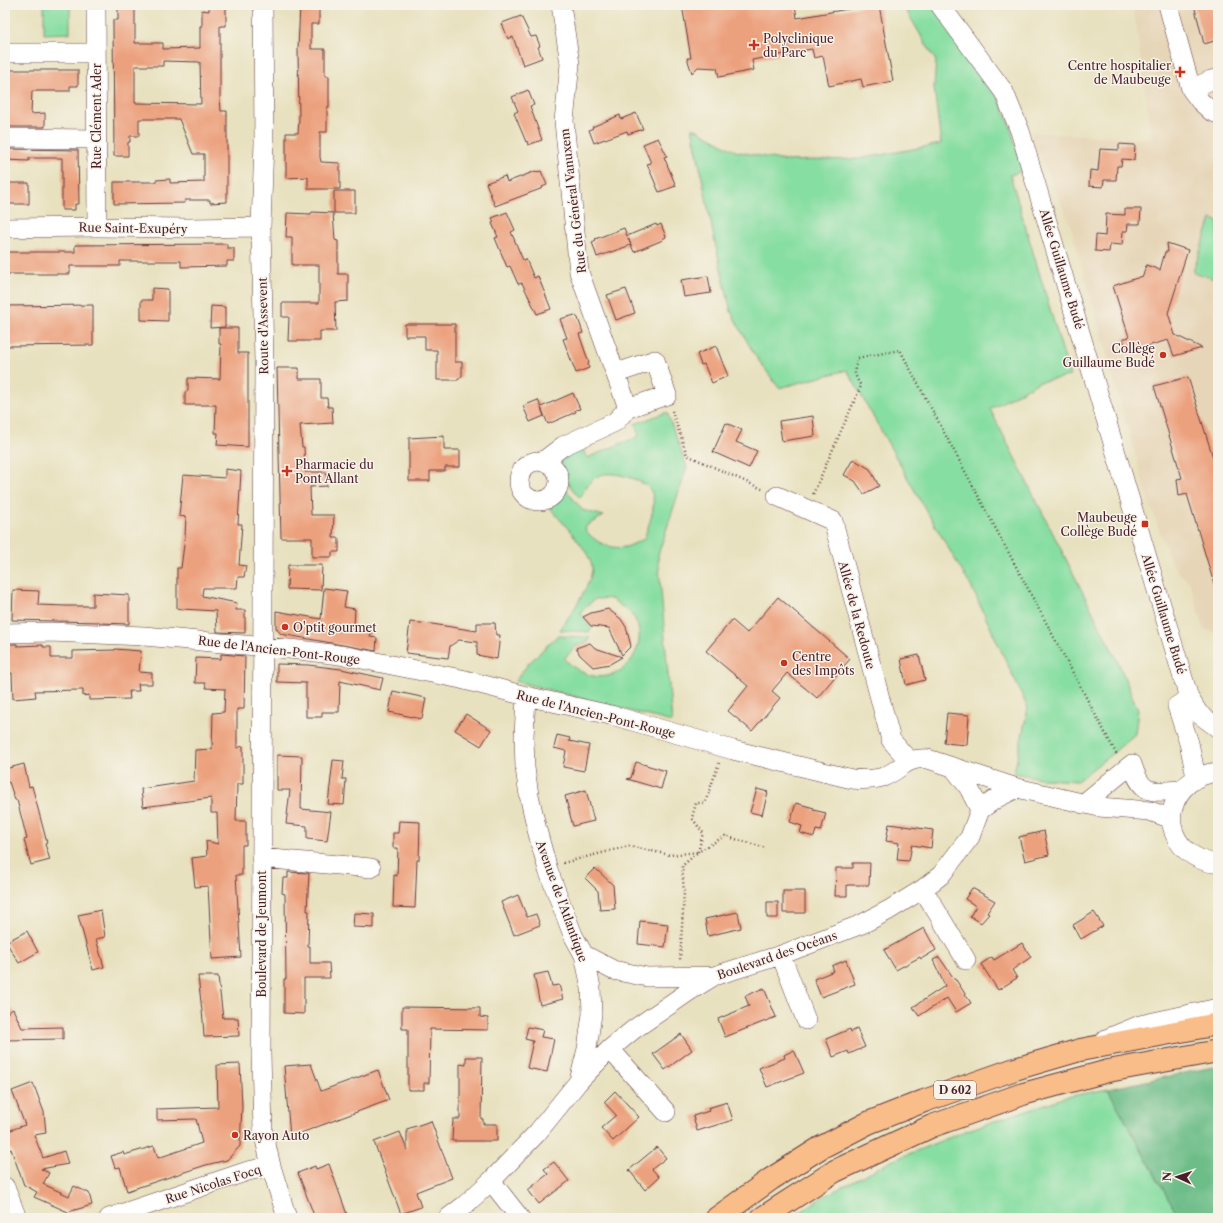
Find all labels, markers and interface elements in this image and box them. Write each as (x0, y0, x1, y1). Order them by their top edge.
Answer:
place label: Polyclinique du Parc (763, 31, 834, 60)
marker: Polyclinique du Parc (748, 39, 760, 51)
place label: Centre hospitalier de Maubeuge (1068, 58, 1171, 87)
street label: Rue Clément Ader (89, 63, 104, 169)
marker: Centre hospitalier de Maubeuge (1174, 66, 1186, 78)
street label: Rue du Général Vanuxem (557, 128, 589, 274)
street label: Allée Guillaume Budé (1036, 206, 1088, 331)
street label: Rue Saint-Exupéry (78, 220, 188, 236)
street label: Route d'Assevent (255, 277, 271, 375)
place label: Collège Guillaume Budé (1063, 341, 1155, 370)
marker: Collège Guillaume Budé (1158, 350, 1168, 360)
place label: Pharmacie du Pont Allant (295, 457, 375, 486)
marker: Pharmacie du Pont Allant (282, 466, 292, 476)
place label: Maubeuge Collège Budé (1061, 510, 1137, 539)
marker: Maubeuge Collège Budé (1140, 519, 1150, 529)
street label: Allée Guillaume Budé (1138, 551, 1190, 676)
street label: Allée de la Redoute (835, 558, 879, 671)
place label: O'ptit gourmet (293, 620, 377, 635)
marker: O'ptit gourmet (280, 622, 290, 632)
street label: Rue de l'Ancien-Pont-Rouge (197, 633, 361, 667)
place label: Centre des Impôts (792, 649, 854, 678)
marker: Centre des Impôts (779, 658, 789, 668)
street label: Rue de l'Ancien-Pont-Rouge (515, 687, 677, 741)
street label: Avenue de l'Atlantique (533, 837, 591, 964)
street label: Boulevard de Jeumont (254, 870, 269, 997)
street label: Boulevard des Océans (715, 927, 839, 983)
road number: D 602 (934, 1081, 976, 1099)
place label: Rayon Auto (243, 1128, 309, 1143)
marker: Rayon Auto (230, 1130, 240, 1140)
north arrow (1157, 1157, 1197, 1197)
street label: Rue Nicolas Focq (163, 1161, 263, 1207)
text: N (1160, 1171, 1174, 1182)

